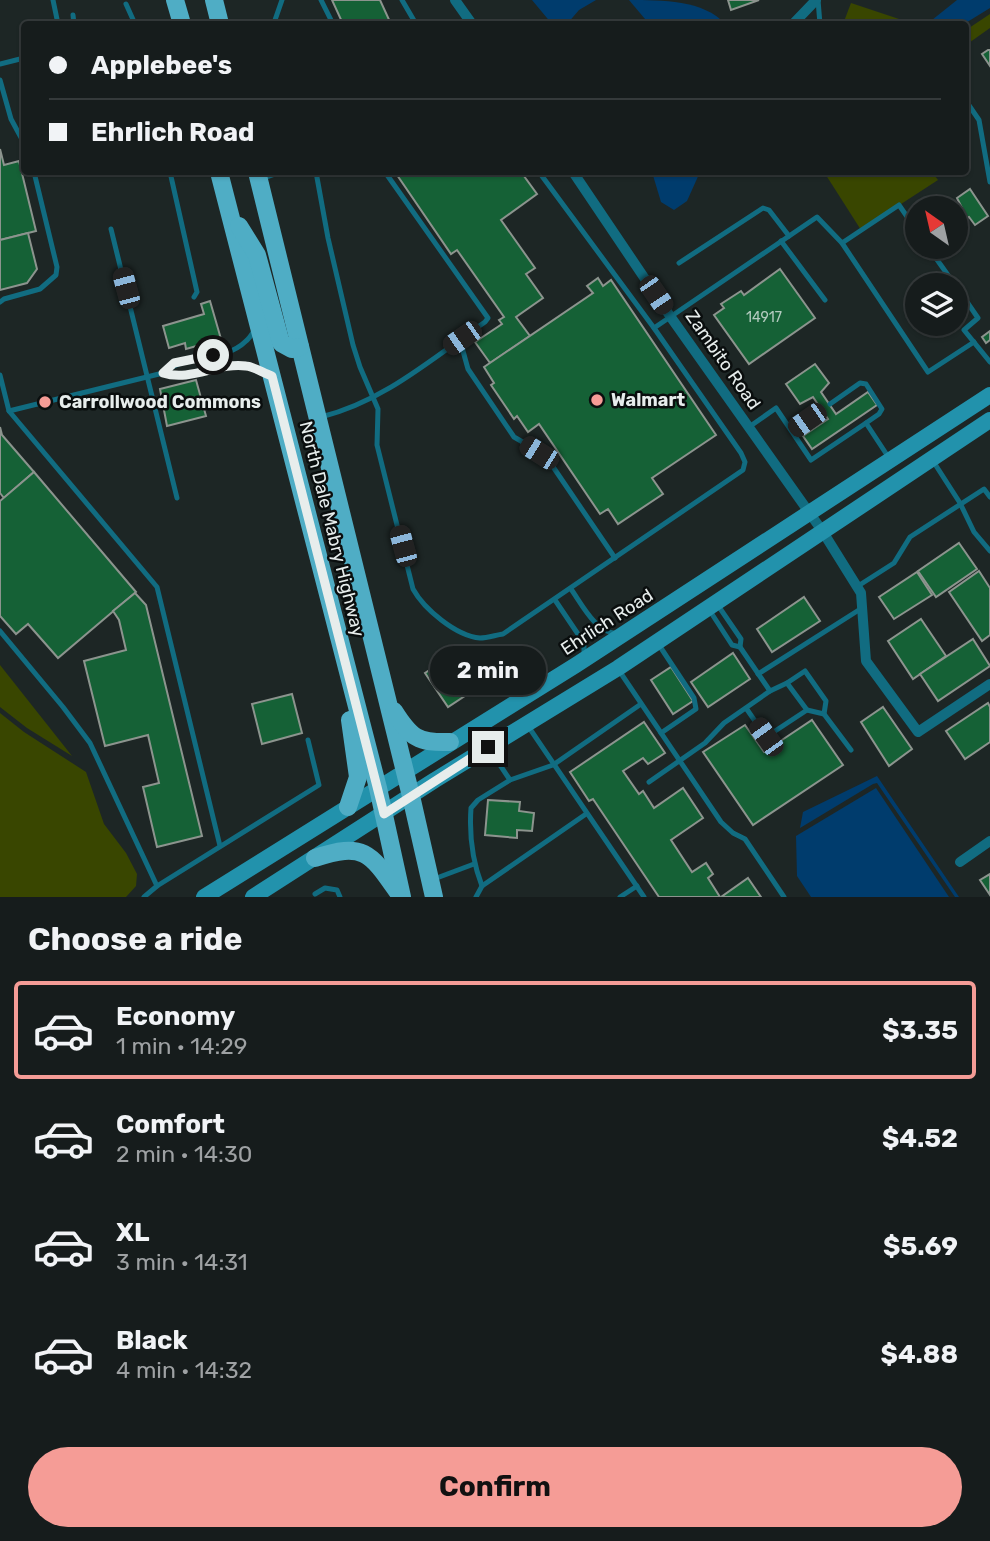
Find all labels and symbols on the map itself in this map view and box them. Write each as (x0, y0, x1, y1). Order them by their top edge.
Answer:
north arrow (905, 196, 968, 259)
car (111, 265, 142, 311)
car (636, 272, 677, 318)
street label: Zambito Road (681, 306, 765, 414)
house number: 14917 (746, 309, 782, 326)
car (439, 317, 486, 359)
route start (197, 339, 229, 371)
place label: Walmart (611, 389, 685, 411)
place label: Carrollwood Commons (59, 391, 261, 413)
marker: Walmart (589, 392, 605, 408)
marker: Carrollwood Commons (37, 394, 53, 410)
car (784, 399, 831, 441)
street label: North Dale Mabry Highway (295, 419, 369, 639)
car (516, 433, 563, 473)
car (388, 523, 419, 569)
street label: Ehrlich Road (557, 584, 657, 660)
callout: 2 min (430, 646, 546, 694)
car (746, 714, 787, 760)
route end (472, 731, 504, 763)

